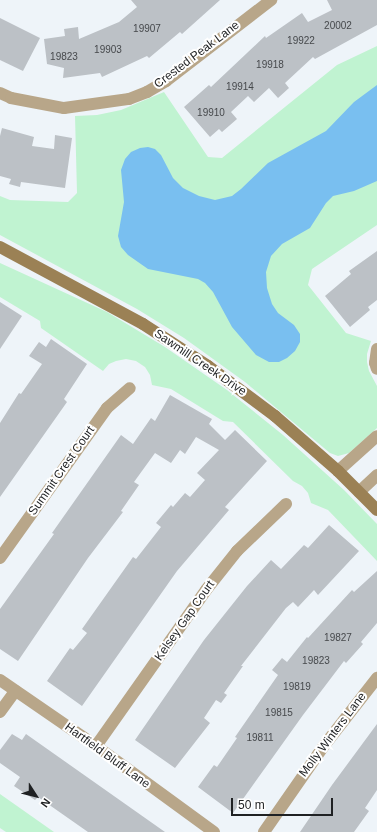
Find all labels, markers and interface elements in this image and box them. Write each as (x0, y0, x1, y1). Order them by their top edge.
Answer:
street label: Crested Peak Lane (152, 18, 242, 92)
house number: 20002 (324, 20, 352, 32)
house number: 19907 (133, 23, 161, 35)
house number: 19922 (287, 35, 315, 47)
house number: 19903 (94, 44, 122, 56)
house number: 19823 (50, 51, 78, 63)
house number: 19918 (256, 59, 284, 71)
house number: 19914 (226, 81, 254, 93)
house number: 19910 (197, 107, 225, 119)
street label: Sawmill Creek Drive (151, 327, 249, 399)
street label: Summit Crest Court (26, 424, 98, 518)
street label: Kelsey Gap Court (152, 578, 218, 664)
house number: 19827 (324, 632, 352, 644)
house number: 19823 (302, 655, 330, 667)
house number: 19819 (283, 681, 311, 693)
street label: Molly Winters Lane (297, 690, 369, 780)
house number: 19815 (265, 707, 293, 719)
street label: Hartfield Bluff Lane (62, 720, 152, 792)
house number: 19811 (246, 732, 274, 744)
north arrow (16, 776, 56, 816)
scale bar (233, 790, 335, 816)
text: N (39, 796, 53, 810)
text: 50 m (238, 798, 265, 812)

